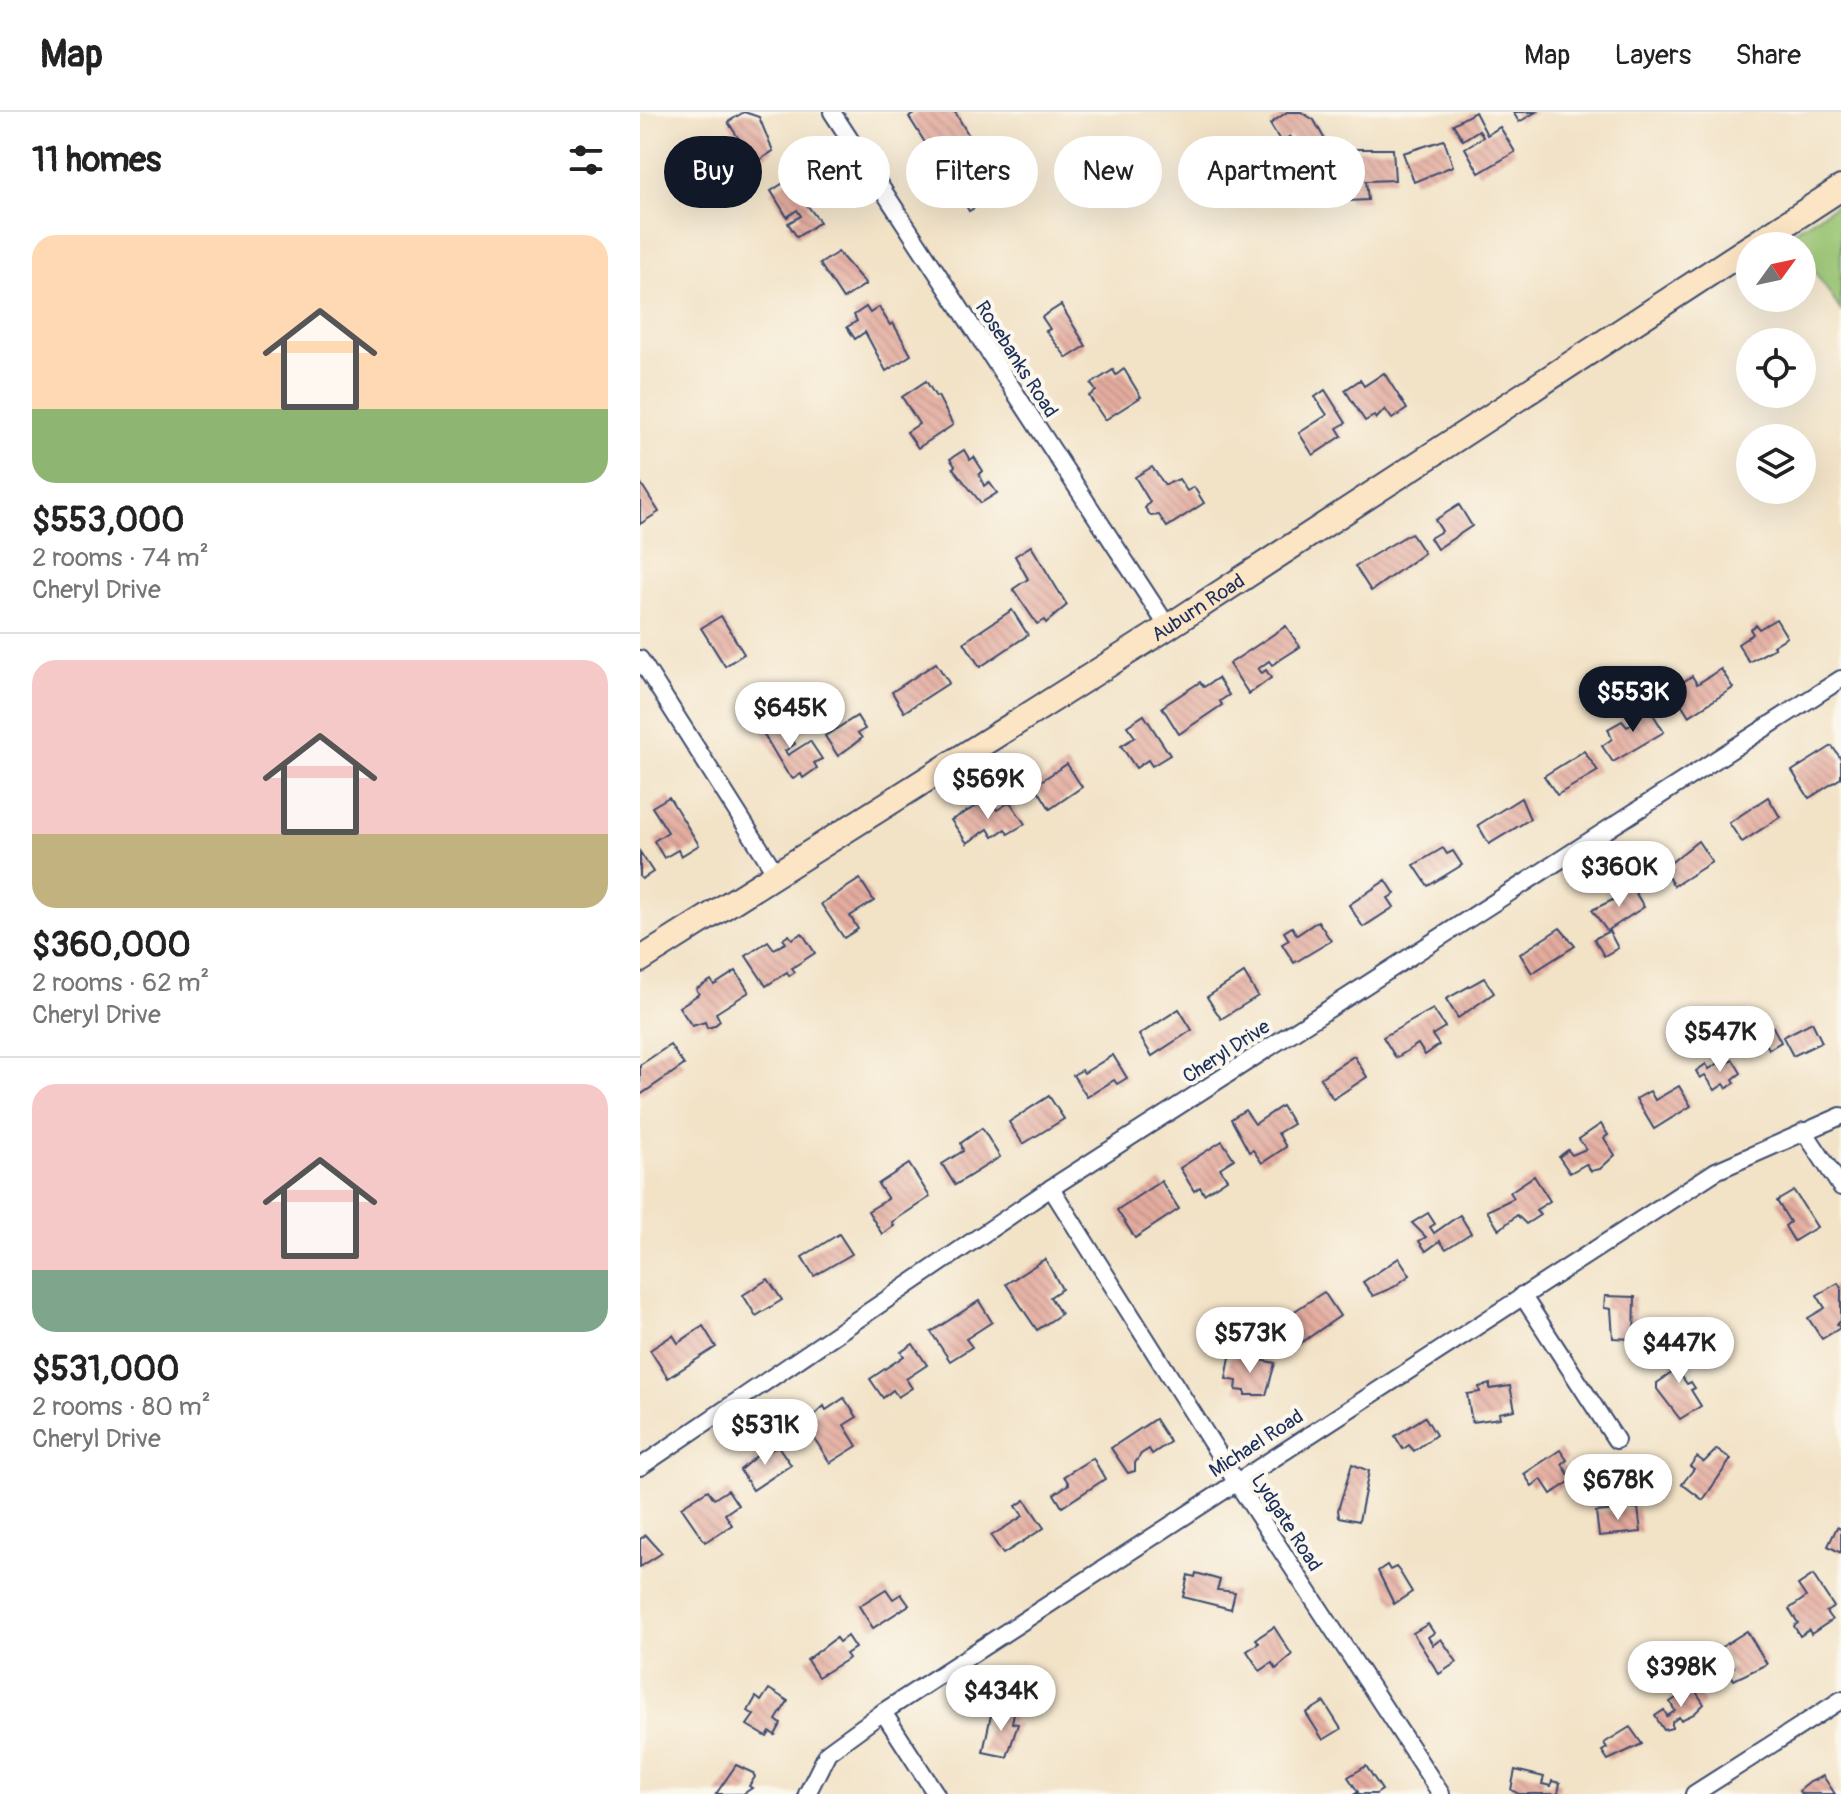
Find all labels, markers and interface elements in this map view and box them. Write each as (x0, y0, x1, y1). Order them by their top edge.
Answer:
text: Map (40, 31, 103, 79)
text: Map (1524, 38, 1570, 73)
text: Layers (1614, 38, 1691, 73)
text: Share (1735, 38, 1801, 73)
chip: Buy (664, 136, 762, 208)
chip: Rent (778, 136, 890, 208)
chip: Filters (906, 136, 1038, 208)
chip: New (1054, 136, 1162, 208)
chip: Apartment (1178, 136, 1365, 208)
icon: filters (564, 138, 608, 182)
text: 11 homes (32, 139, 161, 182)
north arrow (1736, 232, 1816, 312)
map controls (1736, 232, 1816, 504)
icon: home (248, 287, 392, 431)
street label: Rosebanks Road (970, 296, 1064, 422)
button: locate (1736, 328, 1816, 408)
button: layers (1736, 424, 1816, 504)
text: $553,000 (32, 499, 185, 542)
text: 2 rooms · 74 m² (32, 542, 209, 574)
street label: Auburn Road (1147, 568, 1250, 647)
text: Cheryl Drive (32, 574, 161, 606)
pin: $553K (1577, 666, 1689, 734)
text: $553K (1597, 676, 1669, 708)
pin: $645K (734, 682, 846, 750)
text: $645K (753, 692, 827, 724)
icon: home (248, 712, 392, 856)
pin: $569K (932, 753, 1044, 821)
text: $569K (952, 763, 1024, 795)
pin: $360K (1563, 841, 1675, 909)
text: $360K (1580, 851, 1658, 883)
text: $360,000 (32, 924, 191, 967)
text: 2 rooms · 62 m² (32, 967, 209, 999)
text: Cheryl Drive (32, 999, 161, 1031)
pin: $547K (1664, 1006, 1776, 1074)
street label: Cheryl Drive (1178, 1014, 1275, 1089)
text: $547K (1684, 1016, 1756, 1048)
icon: home (248, 1136, 392, 1280)
pin: $573K (1194, 1307, 1306, 1375)
text: $573K (1214, 1317, 1286, 1349)
pin: $447K (1623, 1317, 1735, 1385)
text: $447K (1642, 1327, 1716, 1359)
text: $531,000 (32, 1348, 179, 1391)
text: 2 rooms · 80 m² (32, 1391, 211, 1423)
pin: $531K (709, 1399, 821, 1467)
street label: Michael Road (1205, 1404, 1308, 1483)
text: $531K (731, 1409, 799, 1441)
text: Cheryl Drive (32, 1423, 161, 1455)
pin: $678K (1562, 1454, 1674, 1522)
text: $678K (1582, 1464, 1654, 1496)
street label: Lydgate Road (1246, 1469, 1328, 1576)
pin: $398K (1625, 1641, 1737, 1709)
text: $398K (1646, 1651, 1716, 1683)
pin: $434K (945, 1665, 1057, 1733)
text: $434K (964, 1675, 1038, 1707)

